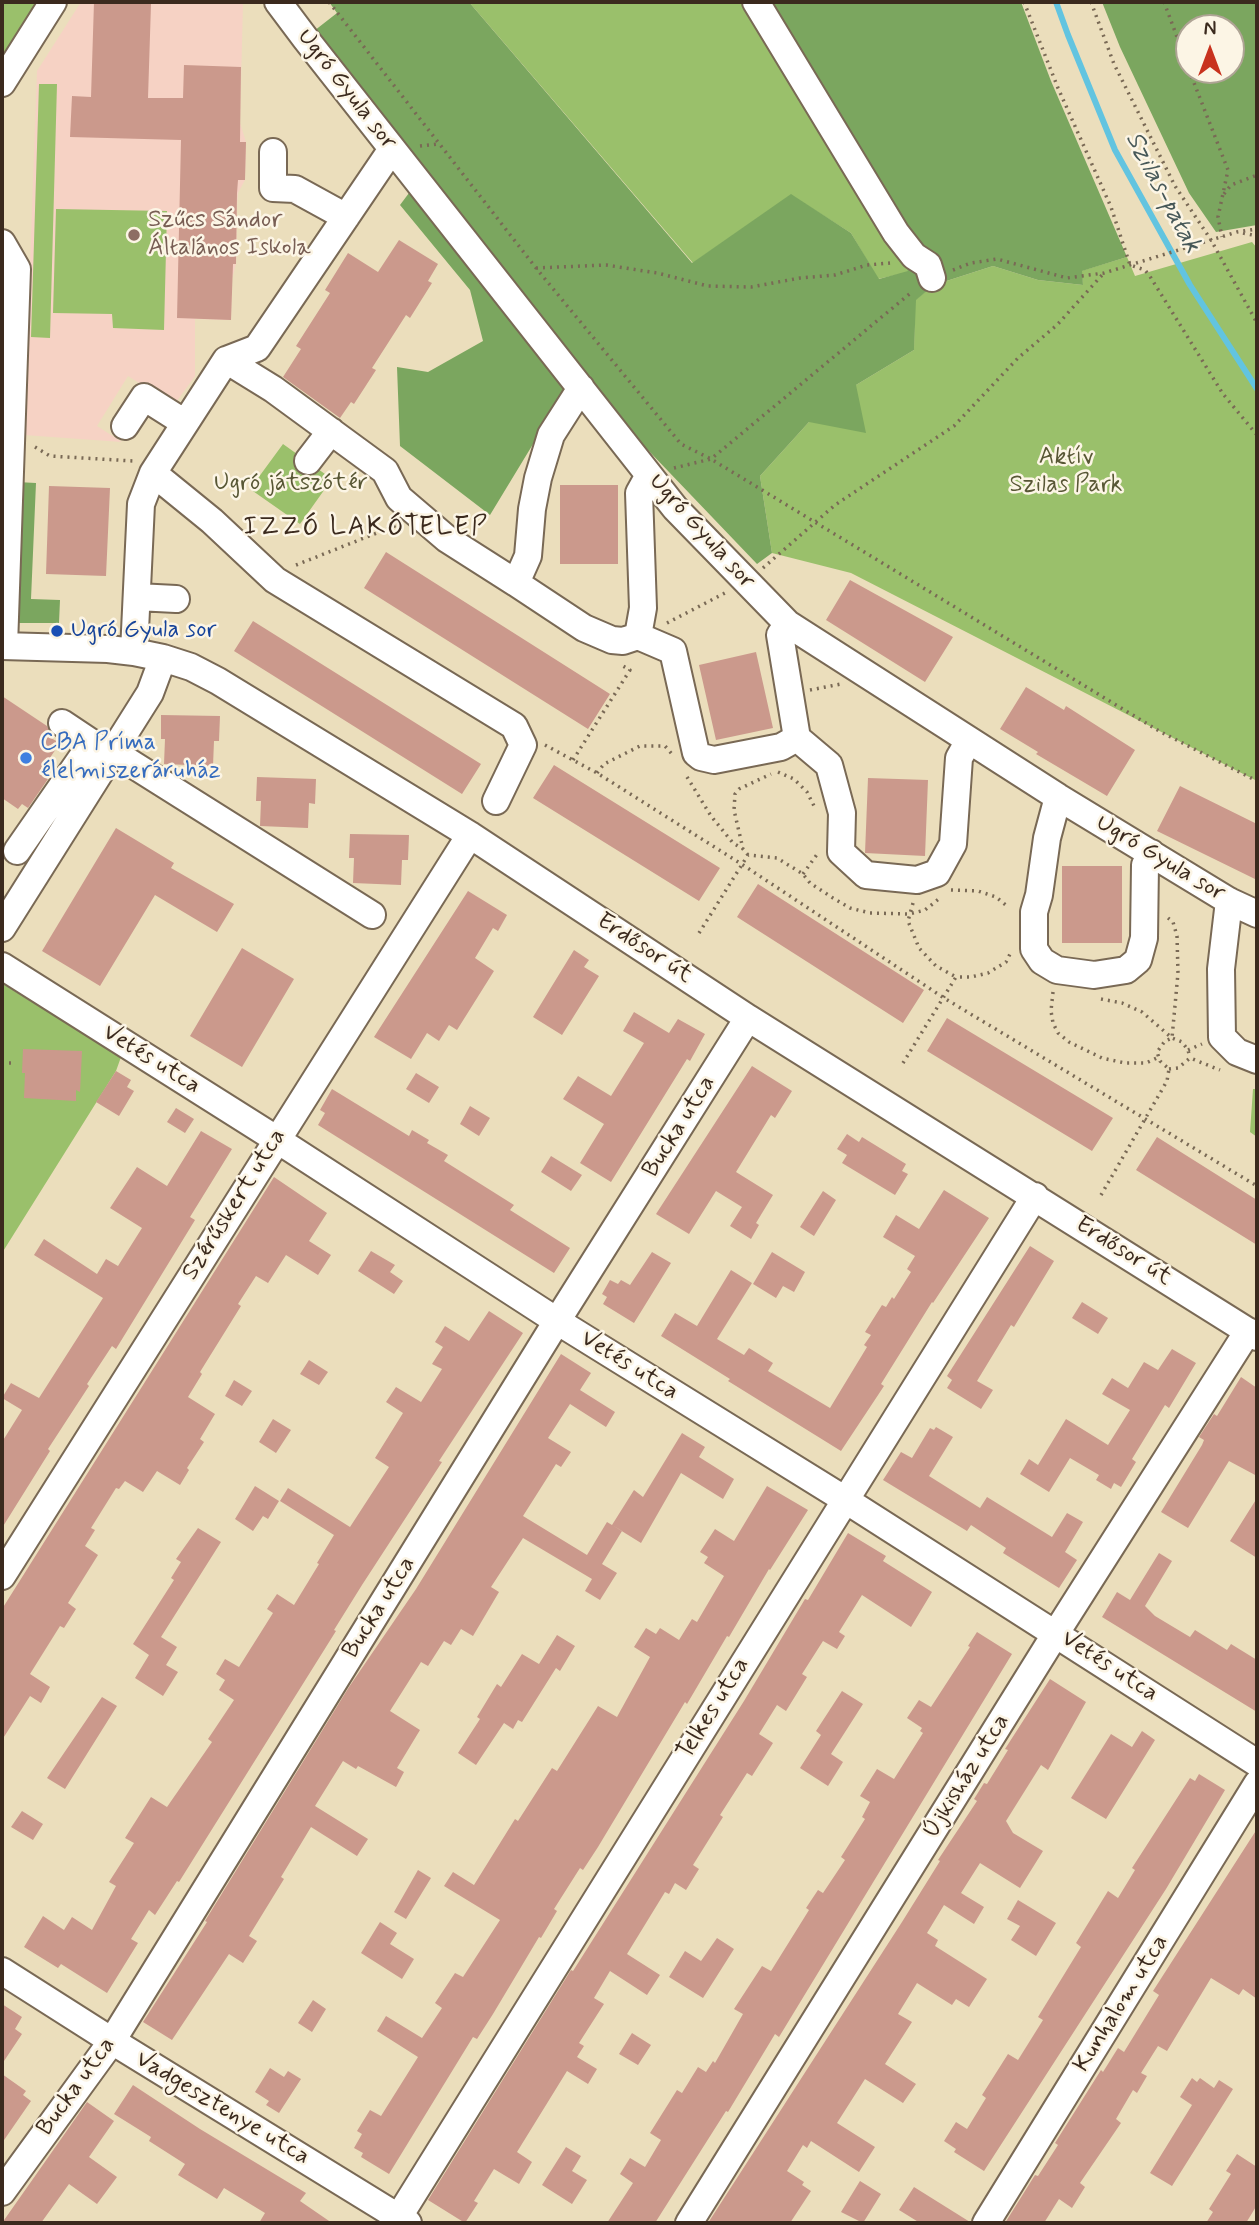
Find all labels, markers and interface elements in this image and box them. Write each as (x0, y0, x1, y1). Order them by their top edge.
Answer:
north arrow (1175, 14, 1245, 84)
text: N (1204, 17, 1216, 42)
street label: Ugró Gyula sor (290, 24, 402, 156)
water label: Szilas-patak (1117, 127, 1207, 259)
place label: Szűcs Sándor Általános Iskola (148, 207, 311, 263)
marker: Szűcs Sándor Általános Iskola (126, 227, 142, 243)
park label: Aktív Szilas Park (1010, 444, 1122, 500)
street label: Ugró Gyula sor (642, 468, 760, 596)
park label: Ugró játszótér (214, 470, 368, 498)
district label: IZZÓ LAKÓTELEP (246, 513, 486, 545)
place label: Ugró Gyula sor (71, 617, 216, 645)
marker: Ugró Gyula sor (49, 623, 65, 639)
place label: CBA Príma élelmiszeráruház (40, 730, 221, 786)
marker: CBA Príma élelmiszeráruház (18, 750, 34, 766)
street label: Ugró Gyula sor (1090, 809, 1230, 909)
street label: Erdősor út (591, 907, 697, 991)
street label: Vetés utca (97, 1019, 205, 1101)
street label: Bucka utca (637, 1071, 723, 1183)
street label: Szérűskert utca (177, 1124, 293, 1286)
street label: Erdősor út (1070, 1211, 1176, 1293)
street label: Vetés utca (575, 1325, 683, 1407)
street label: Bucka utca (337, 1552, 423, 1664)
street label: Vetés utca (1055, 1625, 1163, 1709)
street label: Telkes utca (671, 1653, 757, 1765)
street label: Újkisház utca (917, 1709, 1017, 1845)
street label: Kunhalom utca (1068, 1930, 1176, 2078)
street label: Bucka utca (32, 2032, 122, 2142)
street label: Vadgesztenye utca (130, 2046, 314, 2172)

